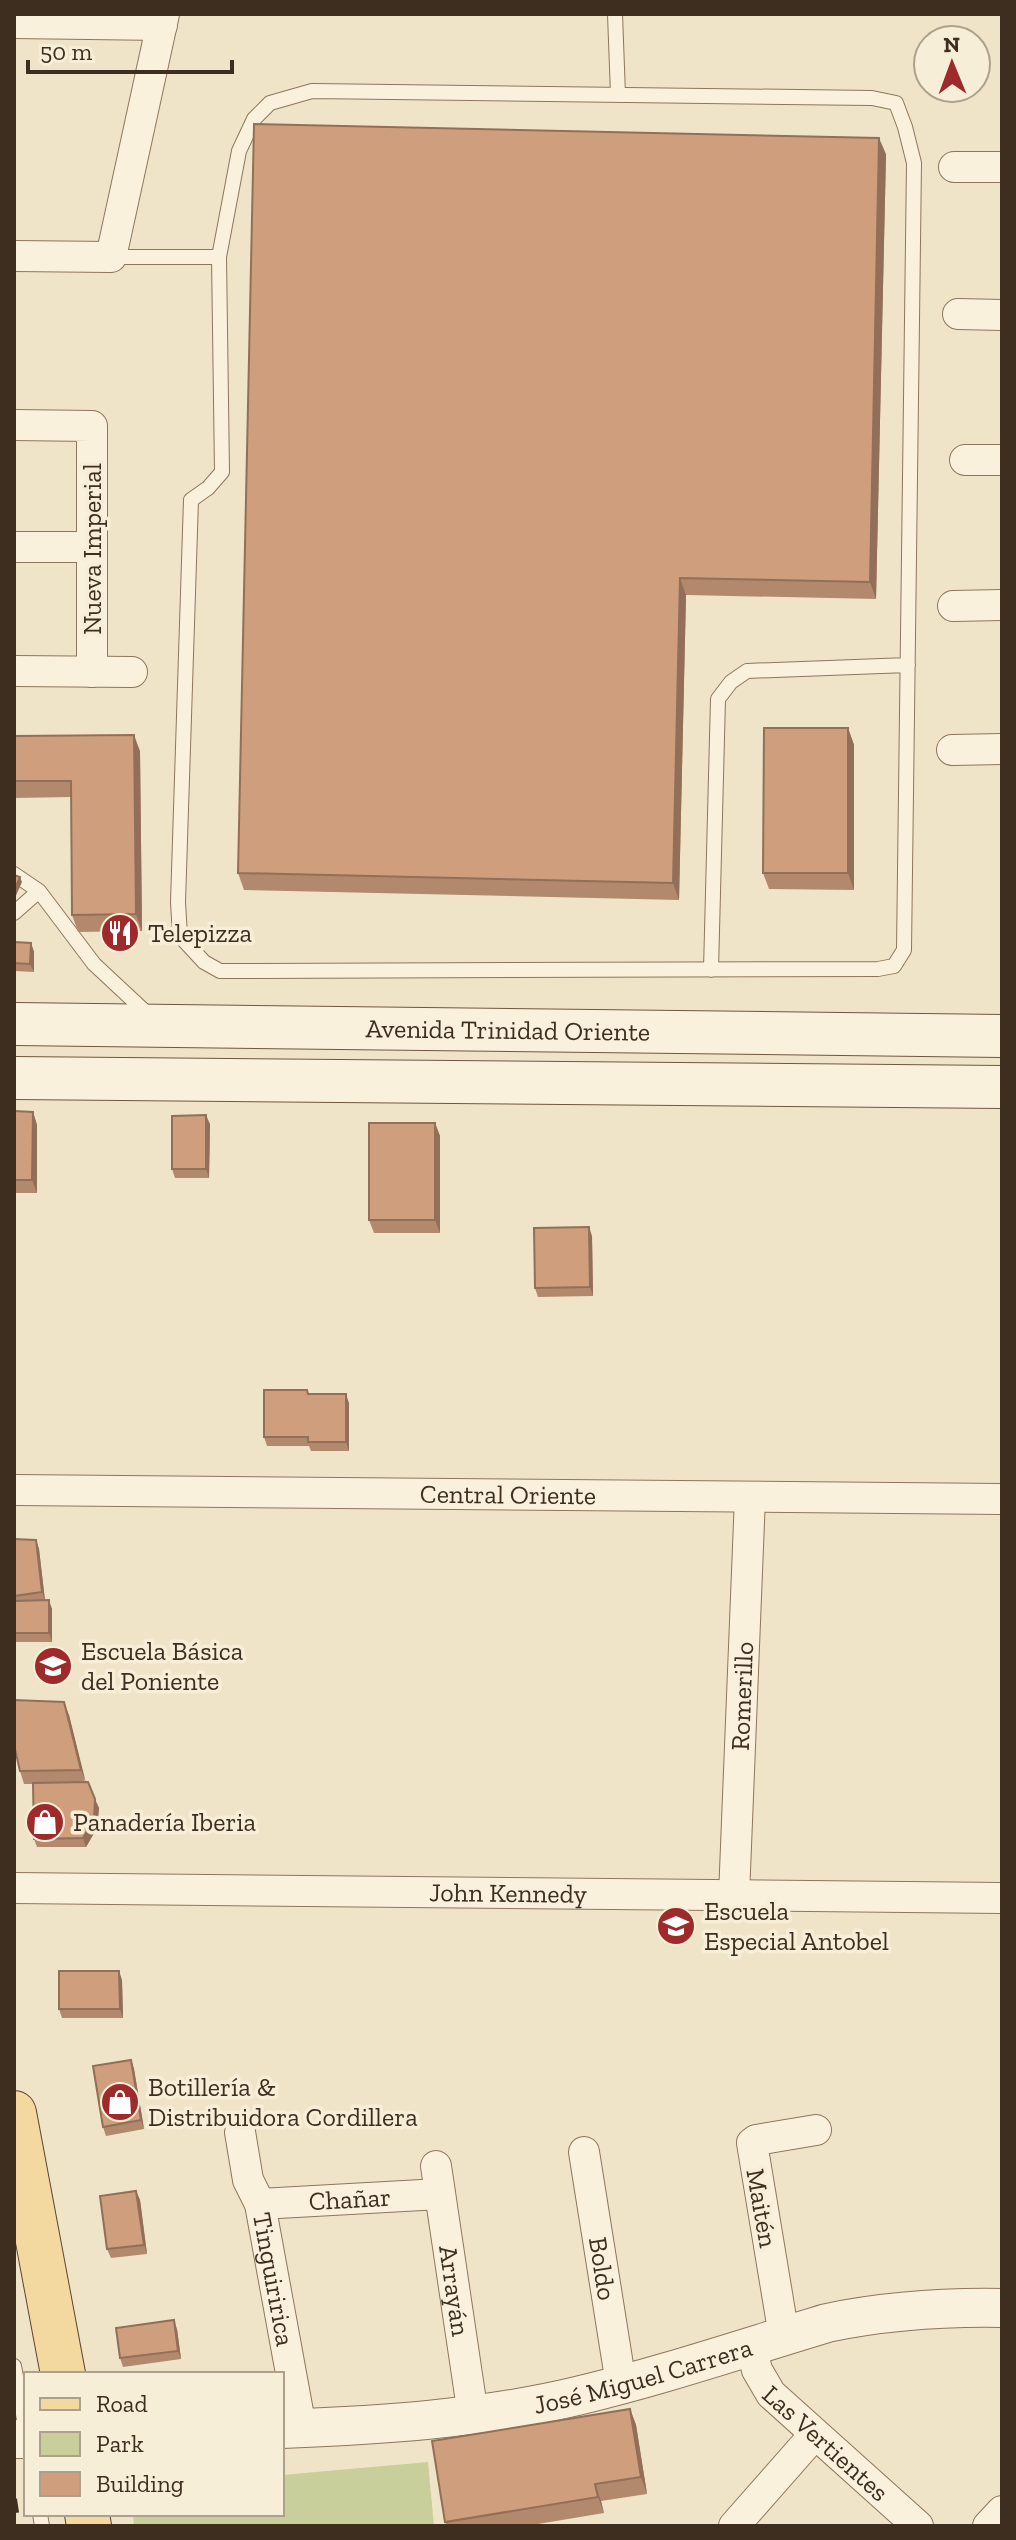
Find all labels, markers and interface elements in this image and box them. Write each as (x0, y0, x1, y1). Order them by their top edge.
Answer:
scale bar (28, 24, 232, 74)
north arrow (912, 24, 992, 104)
text: N (943, 31, 961, 58)
text: 50 m (40, 37, 93, 66)
street label: Nueva Imperial (76, 463, 108, 635)
restaurant icon: Telepizza (99, 912, 141, 954)
place label: Telepizza (148, 917, 253, 949)
street label: Avenida Trinidad Oriente (366, 1012, 650, 1048)
street label: Central Oriente (420, 1478, 596, 1511)
place label: Escuela Básica del Poniente (81, 1635, 244, 1697)
street label: Romerillo (724, 1641, 760, 1751)
school or university icon: Escuela Básica del Poniente (32, 1645, 74, 1687)
shop icon: Panadería Iberia (24, 1801, 66, 1843)
place label: Panadería Iberia (73, 1806, 257, 1838)
street label: John Kennedy (429, 1876, 588, 1910)
place label: Escuela Especial Antobel (704, 1895, 889, 1957)
school or university icon: Escuela Especial Antobel (655, 1905, 697, 1947)
place label: Botillería & Distribuidora Cordillera (148, 2071, 418, 2133)
shop icon: Botillería & Distribuidora Cordillera (99, 2081, 141, 2123)
street label: Maitén (739, 2166, 785, 2250)
street label: Chañar (308, 2181, 392, 2217)
street label: Tinguiririca (246, 2210, 302, 2349)
street label: Boldo (582, 2235, 623, 2302)
street label: Arrayán (432, 2243, 477, 2338)
street label: José Miguel Carrera (531, 2331, 756, 2421)
legend (24, 2372, 284, 2516)
street label: Las Vertientes (756, 2378, 895, 2508)
text: Road (96, 2389, 148, 2418)
text: Park (96, 2429, 144, 2458)
text: Building (96, 2469, 184, 2498)

